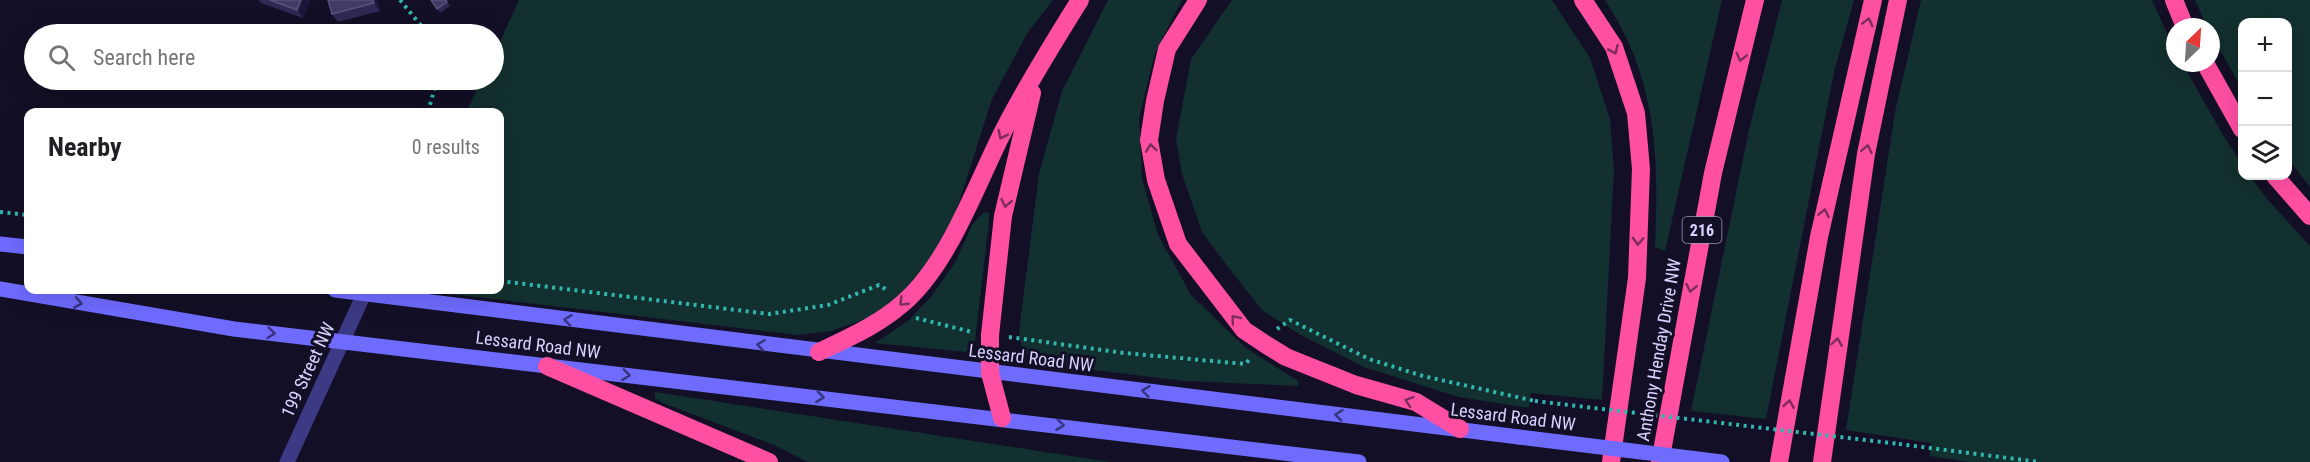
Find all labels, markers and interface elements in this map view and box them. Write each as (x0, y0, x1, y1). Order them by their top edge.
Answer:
one-way arrow (1860, 18, 1873, 28)
north arrow (2166, 18, 2220, 72)
map controls (2238, 18, 2292, 180)
button: + (2238, 18, 2292, 72)
search box (24, 24, 504, 90)
icon: search (45, 41, 78, 74)
one-way arrow (1606, 43, 1618, 54)
text: Search here (93, 45, 195, 70)
one-way arrow (1736, 52, 1749, 62)
button: − (2238, 72, 2292, 126)
button: layers (2238, 126, 2292, 180)
one-way arrow (997, 128, 1009, 139)
text: Nearby (48, 132, 122, 162)
text: 0 results (412, 135, 480, 159)
one-way arrow (1146, 143, 1158, 152)
one-way arrow (1860, 144, 1873, 154)
one-way arrow (1000, 198, 1013, 208)
one-way arrow (1817, 208, 1830, 218)
road number: 216 (1682, 217, 1722, 243)
one-way arrow (1632, 236, 1645, 245)
street label: Anthony Henday Drive NW (1632, 257, 1685, 443)
one-way arrow (1685, 283, 1698, 293)
one-way arrow (900, 294, 911, 305)
one-way arrow (73, 296, 83, 309)
one-way arrow (563, 314, 572, 326)
one-way arrow (1232, 315, 1243, 326)
street label: 199 Street NW (276, 319, 339, 420)
one-way arrow (266, 326, 275, 339)
street label: Lessard Road NW (474, 326, 602, 363)
one-way arrow (1831, 337, 1843, 346)
one-way arrow (757, 339, 766, 351)
street label: Lessard Road NW (967, 339, 1095, 376)
one-way arrow (622, 368, 631, 381)
one-way arrow (1141, 386, 1150, 398)
one-way arrow (815, 390, 825, 403)
one-way arrow (1405, 395, 1415, 408)
street label: Lessard Road NW (1449, 398, 1577, 435)
one-way arrow (1782, 400, 1794, 409)
one-way arrow (1335, 409, 1344, 422)
one-way arrow (1055, 419, 1065, 431)

